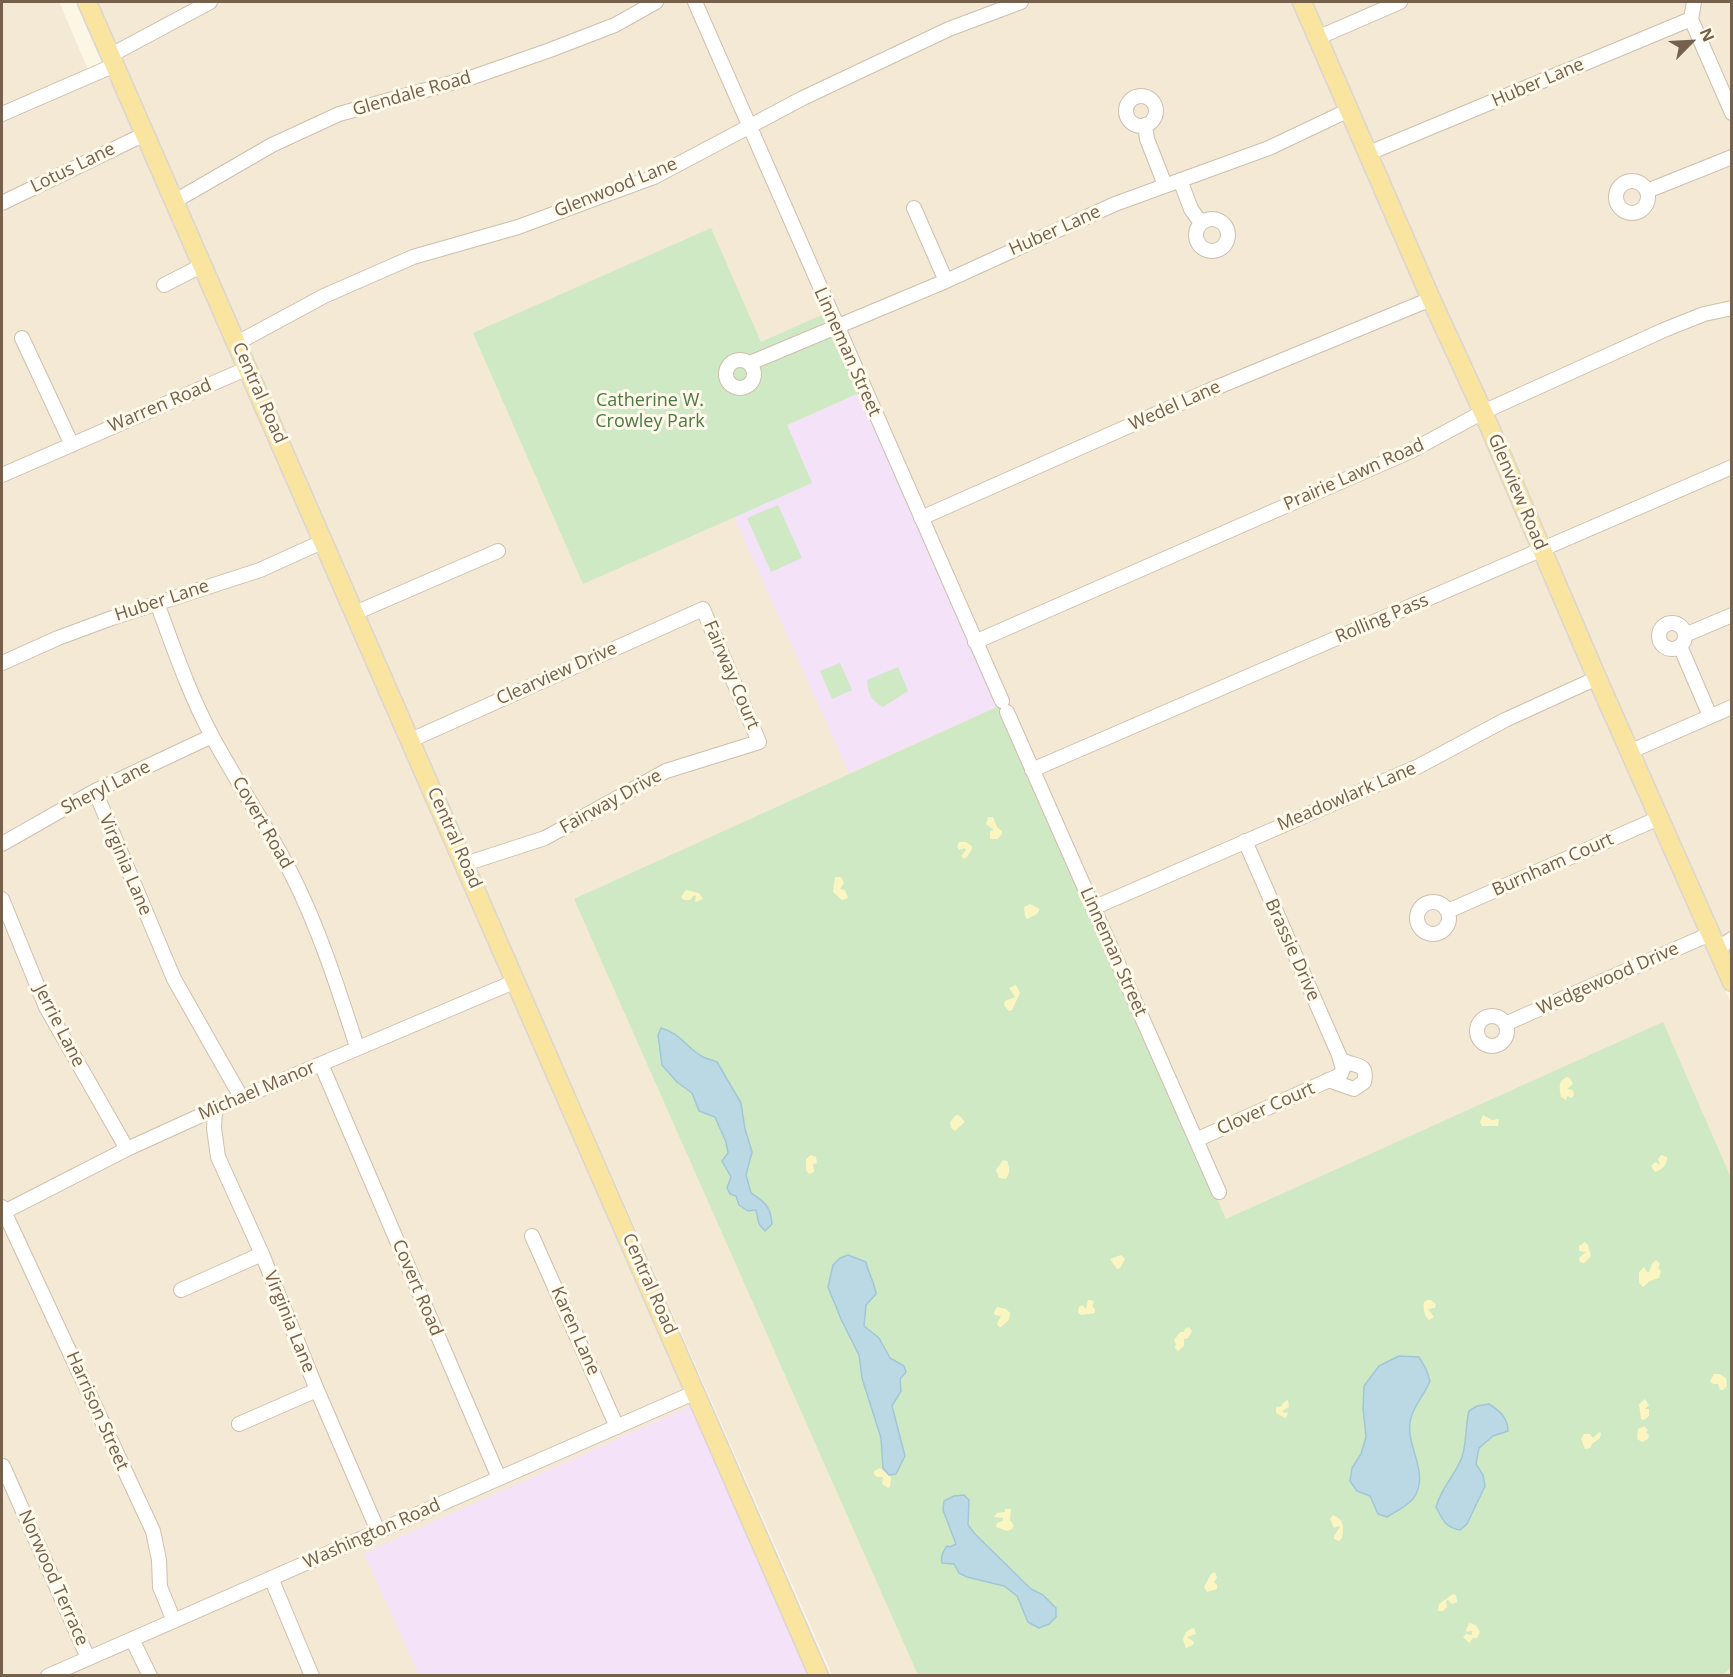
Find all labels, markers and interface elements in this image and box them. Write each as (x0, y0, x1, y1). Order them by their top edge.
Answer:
north arrow (1661, 12, 1721, 72)
text: N (1695, 24, 1720, 45)
street label: Huber Lane (1489, 54, 1587, 112)
street label: Glendale Road (350, 67, 474, 121)
street label: Lotus Lane (27, 138, 119, 198)
street label: Glenwood Lane (551, 154, 681, 222)
street label: Huber Lane (1006, 201, 1104, 261)
street label: Linneman Street (809, 284, 885, 420)
street label: Central Road (227, 339, 291, 447)
street label: Warren Road (105, 375, 215, 437)
street label: Wedel Lane (1126, 376, 1224, 436)
park label: Catherine W. Crowley Park (595, 390, 705, 432)
street label: Glenview Road (1483, 431, 1551, 553)
street label: Prairie Lawn Road (1280, 434, 1428, 516)
street label: Huber Lane (112, 576, 212, 626)
street label: Rolling Pass (1332, 590, 1432, 648)
street label: Fairway Court (698, 617, 764, 733)
street label: Clearview Drive (493, 638, 621, 710)
street label: Sheryl Lane (58, 756, 154, 820)
street label: Meadowlark Lane (1274, 758, 1420, 836)
street label: Fairway Drive (556, 765, 666, 839)
street label: Covert Road (227, 773, 297, 873)
street label: Central Road (422, 784, 486, 892)
street label: Virginia Lane (94, 811, 156, 919)
street label: Burnham Court (1489, 829, 1617, 901)
street label: Linneman Street (1075, 884, 1151, 1020)
street label: Brassie Drive (1260, 896, 1324, 1004)
street label: Wedgewood Drive (1534, 938, 1682, 1020)
street label: Jerrie Lane (29, 981, 89, 1071)
street label: Michael Manor (195, 1057, 319, 1125)
street label: Clover Court (1214, 1078, 1318, 1140)
street label: Central Road (617, 1230, 681, 1338)
street label: Covert Road (387, 1237, 447, 1339)
street label: Virginia Lane (259, 1268, 319, 1376)
street label: Karen Lane (546, 1283, 604, 1379)
street label: Harrison Street (61, 1348, 133, 1474)
street label: Washington Road (300, 1494, 444, 1574)
street label: Norwood Terrace (13, 1507, 93, 1649)

